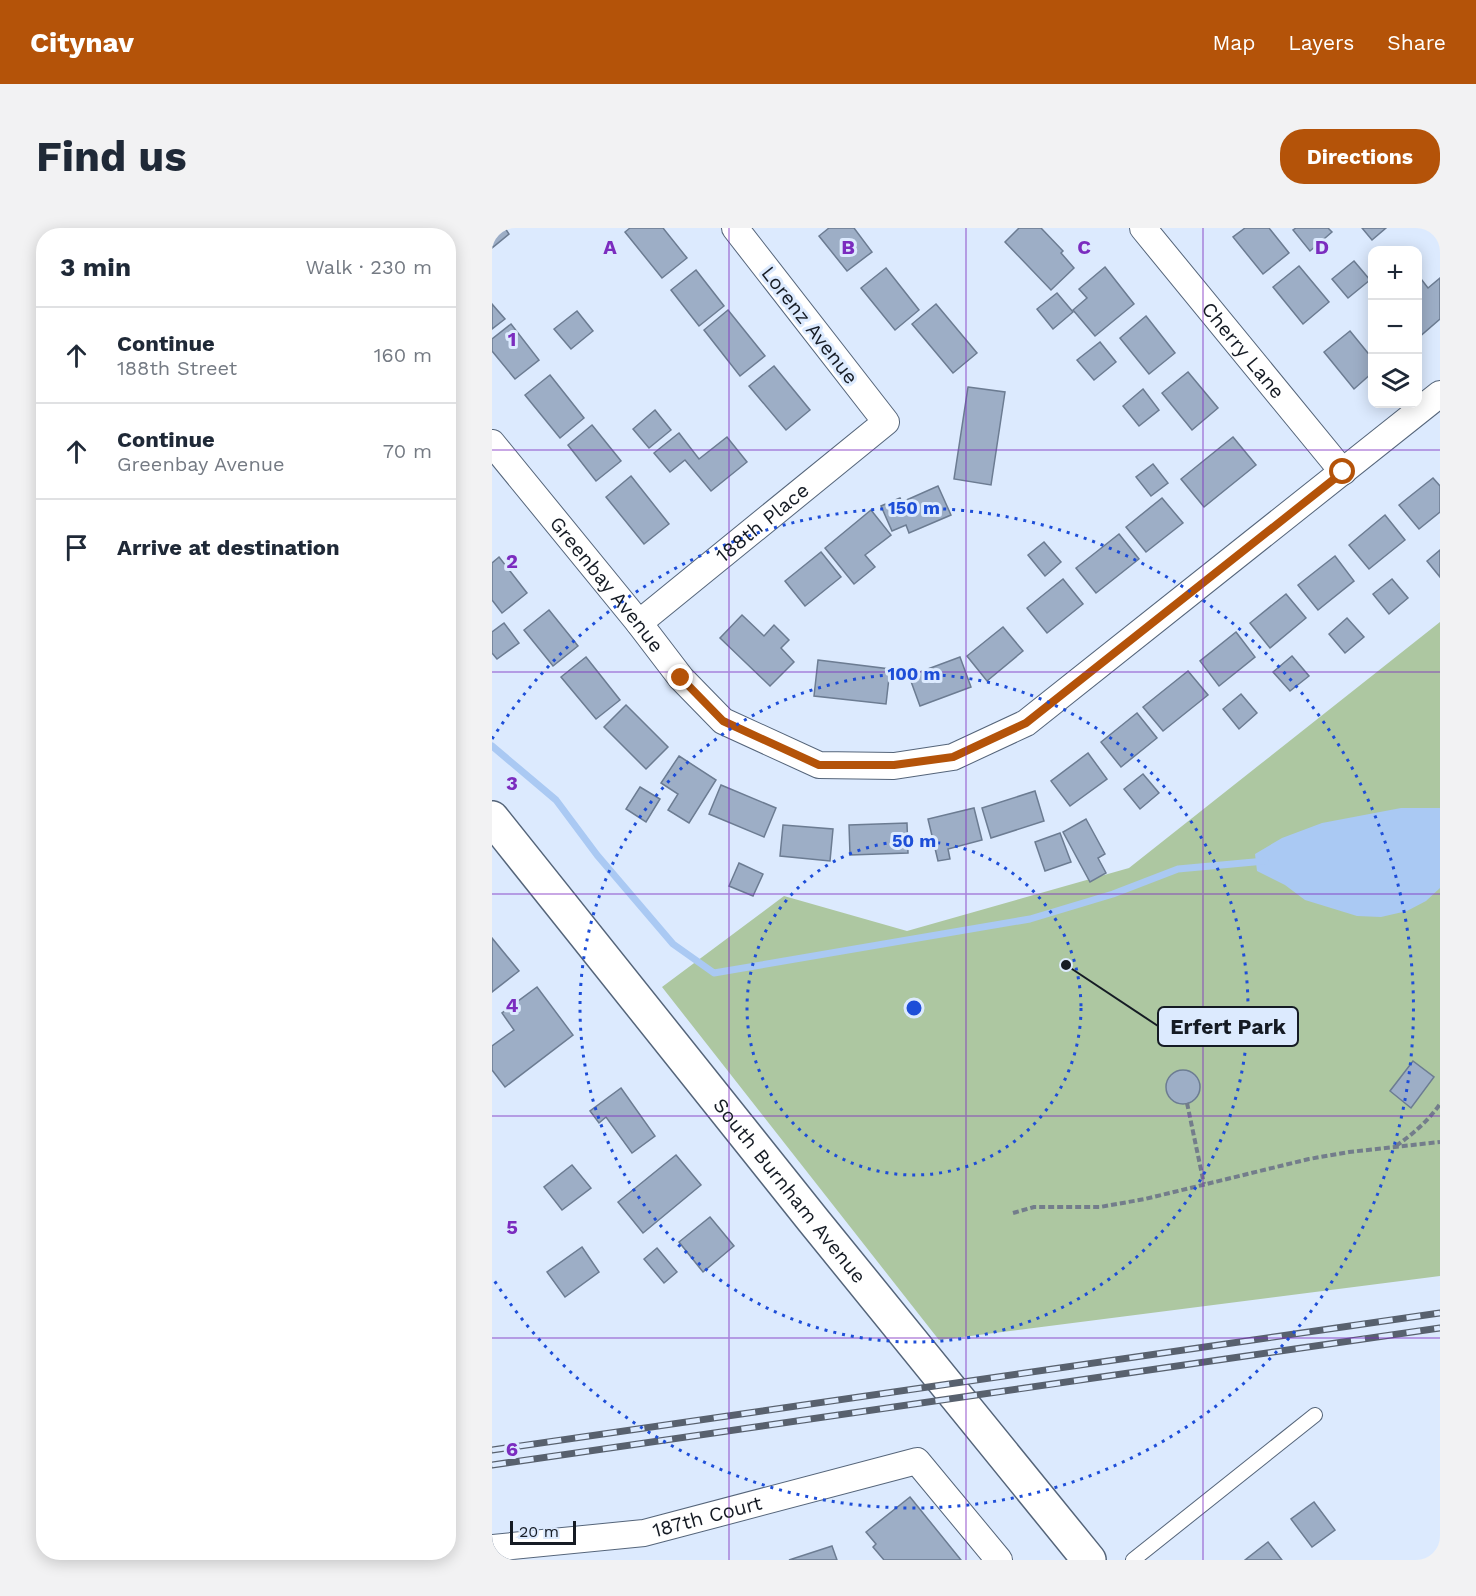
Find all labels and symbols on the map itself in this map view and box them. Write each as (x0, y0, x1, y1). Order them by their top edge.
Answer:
text: A (603, 235, 617, 259)
text: B (841, 235, 855, 259)
text: C (1077, 235, 1091, 259)
text: D (1315, 235, 1329, 259)
street label: Lorenz Avenue (757, 261, 863, 389)
street label: Cherry Lane (1197, 297, 1290, 403)
text: 1 (508, 327, 516, 351)
route start (1329, 458, 1355, 484)
street label: 188th Place (711, 478, 814, 567)
text: 150 m (888, 497, 940, 518)
street label: Greenbay Avenue (545, 511, 669, 657)
text: 2 (506, 549, 518, 573)
text: 100 m (887, 663, 941, 684)
route end (667, 664, 693, 690)
text: 3 (506, 771, 518, 795)
text: 50 m (892, 830, 936, 851)
text: 4 (506, 993, 519, 1017)
centre of rings (904, 998, 924, 1018)
callout: Erfert Park (1158, 1007, 1298, 1046)
text: Erfert Park (1170, 1014, 1287, 1039)
street label: South Burnham Avenue (708, 1093, 871, 1288)
text: 5 (506, 1215, 518, 1239)
text: 6 (506, 1437, 518, 1461)
street label: 187th Court (650, 1490, 765, 1542)
scale bar (510, 1518, 576, 1546)

